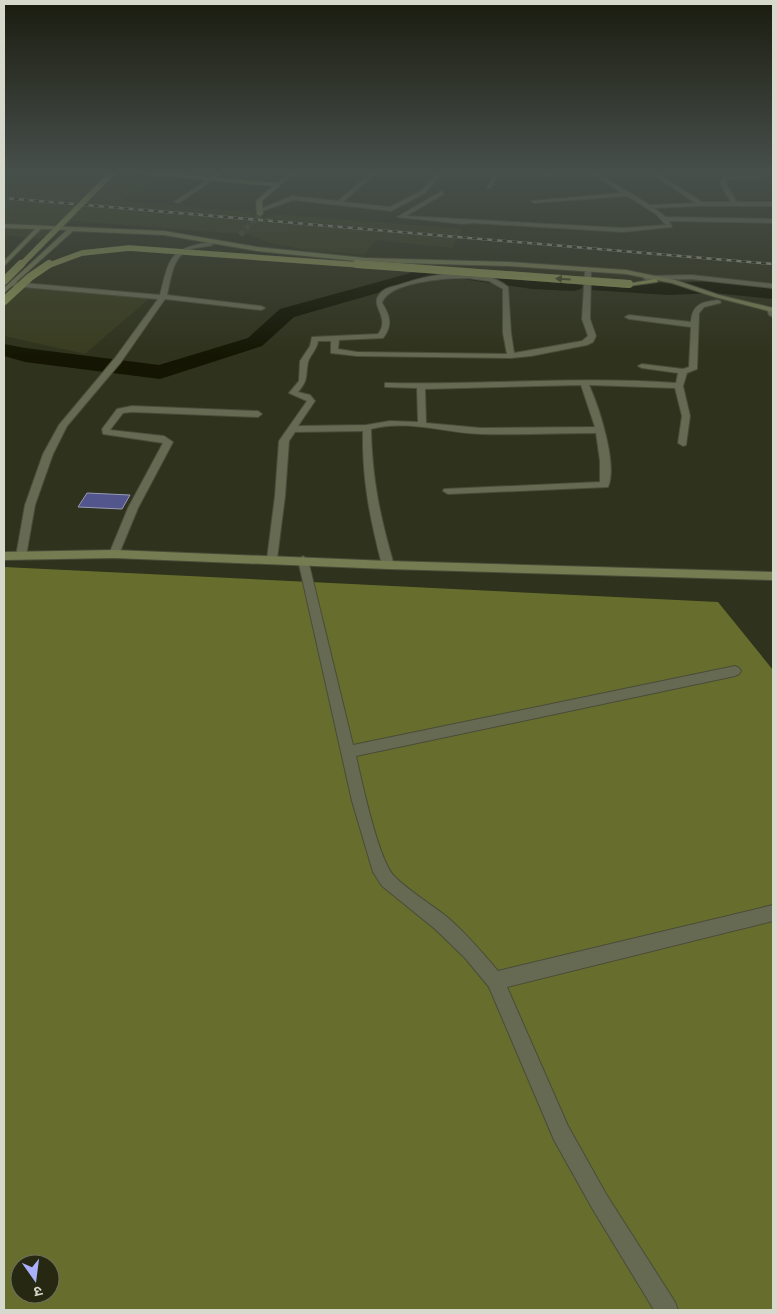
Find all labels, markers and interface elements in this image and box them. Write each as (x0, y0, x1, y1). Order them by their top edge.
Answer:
one-way arrow (555, 275, 571, 283)
north arrow (10, 1254, 60, 1304)
text: उ (31, 1282, 44, 1301)

